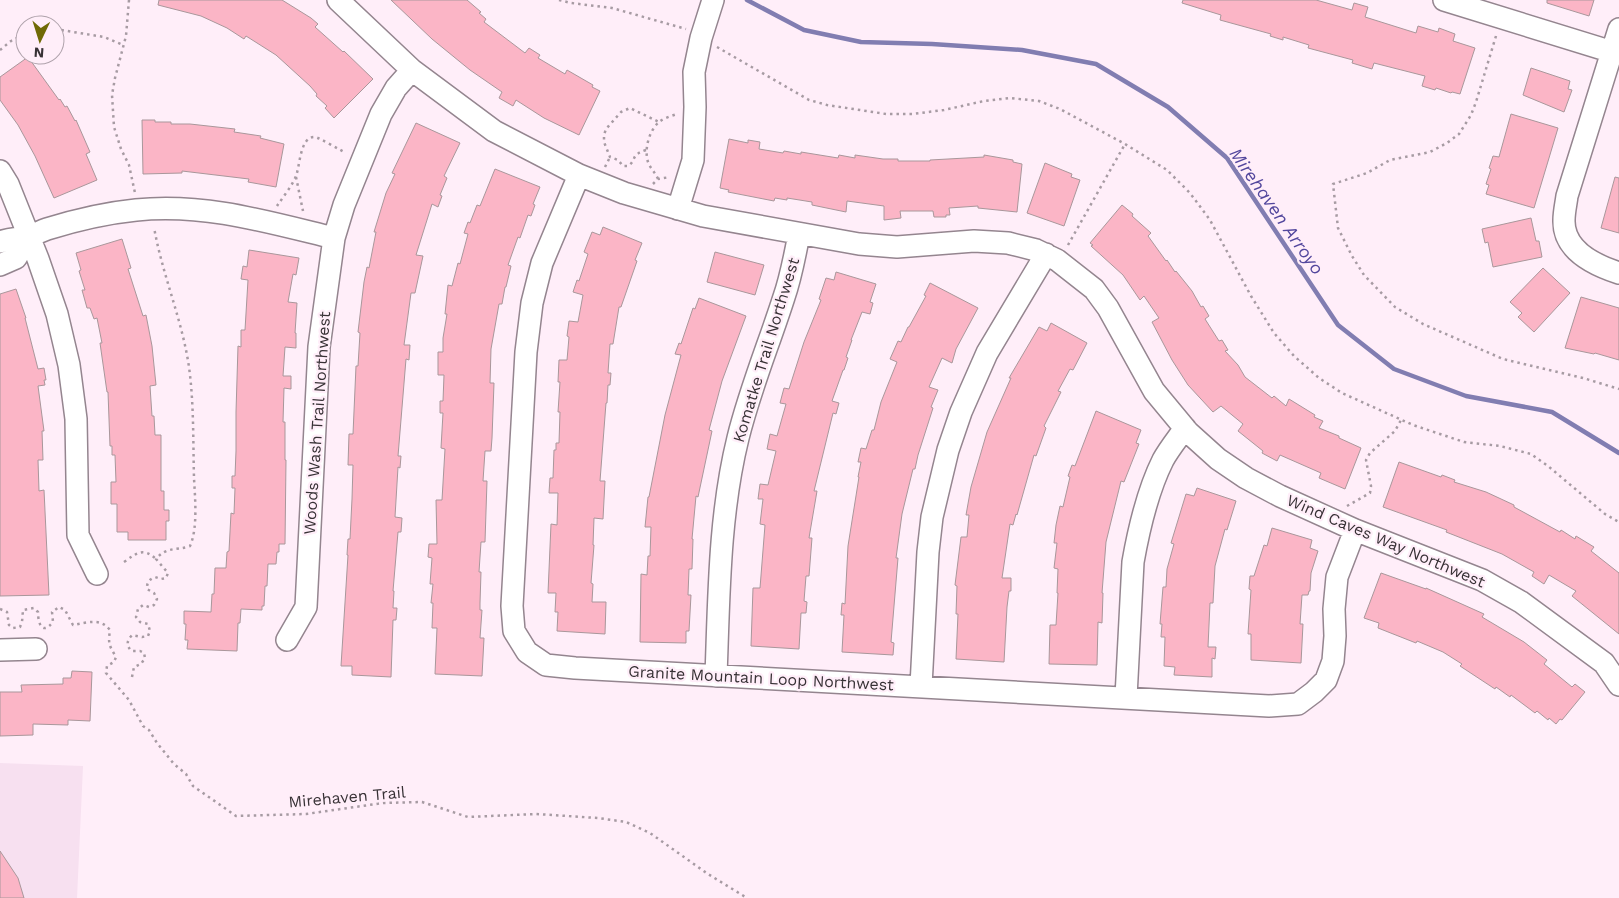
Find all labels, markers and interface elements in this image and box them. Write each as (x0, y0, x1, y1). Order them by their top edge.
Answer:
north arrow (15, 15, 65, 65)
text: N (33, 45, 45, 61)
water label: Mirehaven Arroyo (1225, 144, 1329, 278)
street label: Komatke Trail Northwest (729, 255, 803, 445)
street label: Woods Wash Trail Northwest (300, 310, 334, 535)
street label: Wind Caves Way Northwest (1284, 491, 1488, 592)
street label: Granite Mountain Loop Northwest (628, 662, 895, 694)
street label: Mirehaven Trail (288, 782, 407, 812)

